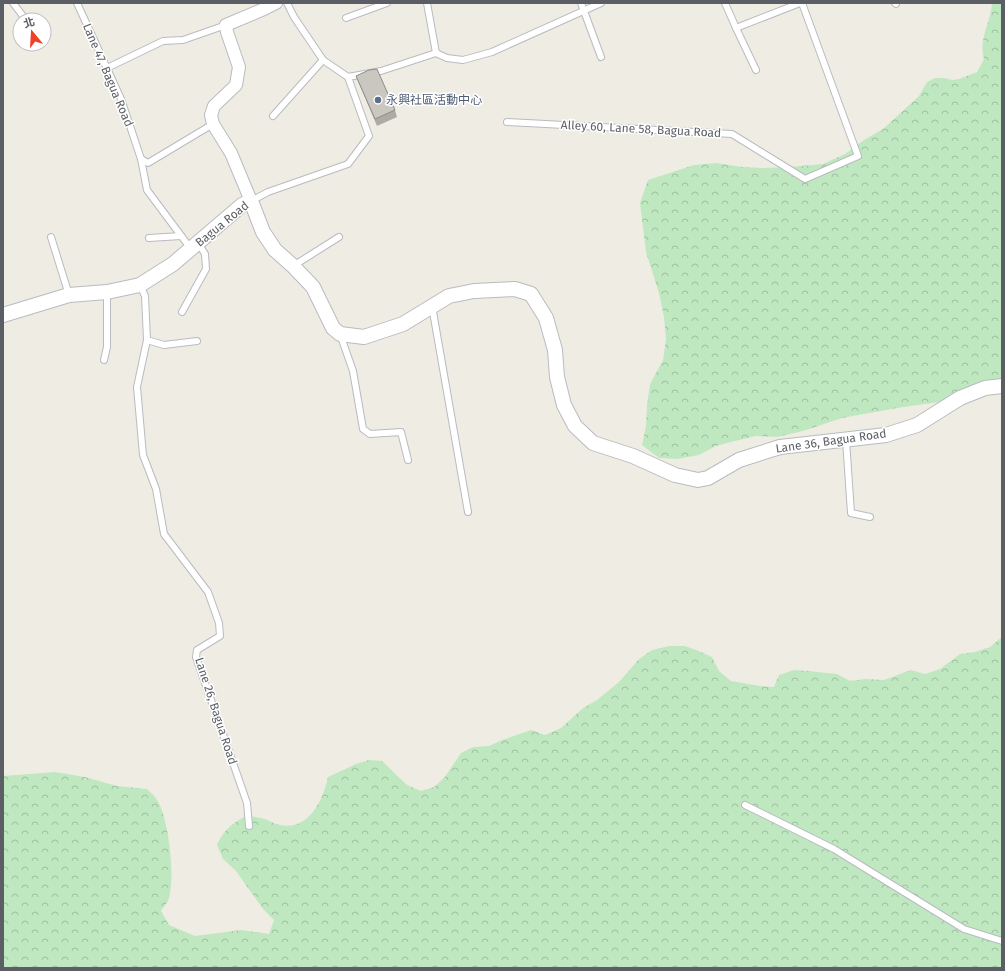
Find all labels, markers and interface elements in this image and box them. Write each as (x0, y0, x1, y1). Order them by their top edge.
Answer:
north arrow (12, 12, 52, 52)
text: 北 (22, 15, 36, 31)
street label: Lane 47, Bagua Road (80, 21, 136, 129)
place label: 永興社區活動中心 (386, 93, 482, 107)
marker: 永興社區活動中心 (373, 95, 383, 105)
street label: Alley 60, Lane 58, Bagua Road (560, 118, 722, 140)
street label: Bagua Road (193, 198, 251, 250)
street label: Lane 36, Bagua Road (775, 426, 887, 456)
street label: Lane 26, Bagua Road (192, 656, 240, 766)

